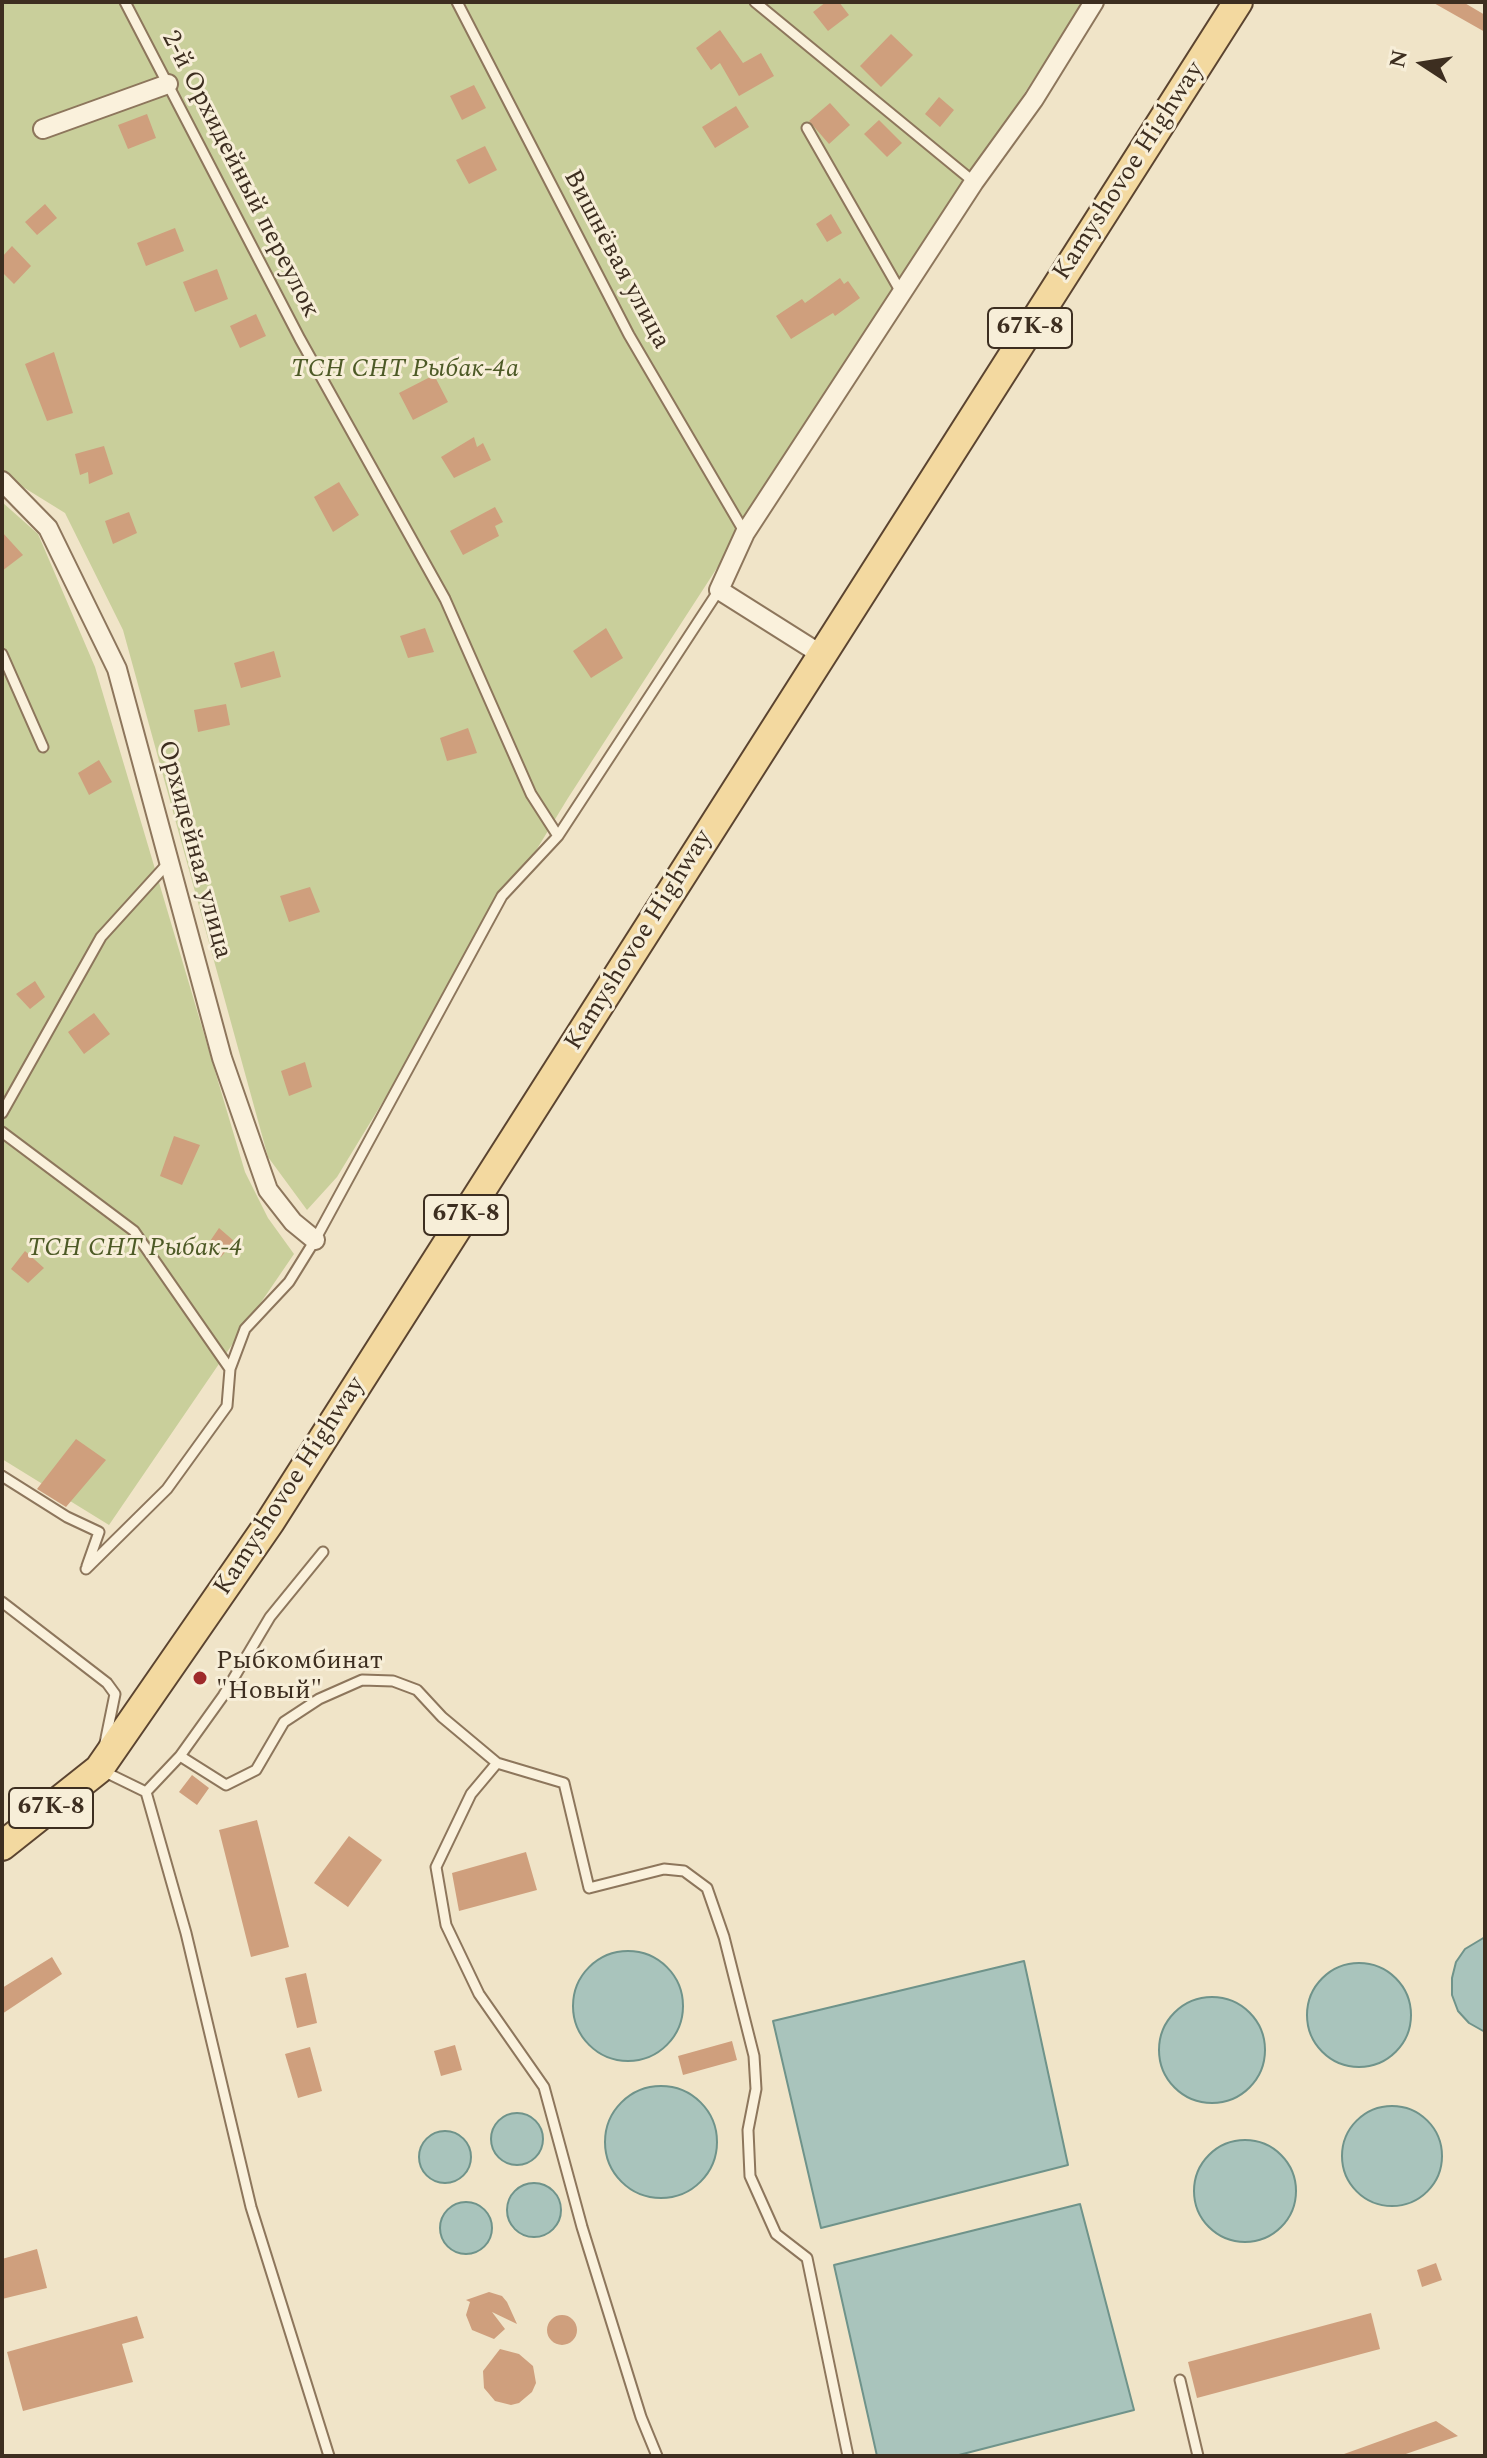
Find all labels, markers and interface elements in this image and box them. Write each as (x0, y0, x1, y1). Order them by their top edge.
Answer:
north arrow (1383, 24, 1463, 104)
street label: 2-й Орхидейный переулок (153, 26, 325, 324)
text: N (1381, 47, 1417, 71)
street label: Kamyshovoe Highway (1048, 57, 1212, 287)
street label: Вишнёвая улица (555, 165, 675, 355)
road number: 67К-8 (988, 308, 1072, 348)
park label: ТСН СНТ Рыбак-4а (291, 355, 519, 387)
street label: Орхидейная улица (149, 737, 237, 963)
street label: Kamyshovoe Highway (559, 825, 721, 1057)
road number: 67К-8 (424, 1195, 508, 1235)
park label: ТСН СНТ Рыбак-4 (28, 1234, 242, 1266)
street label: Kamyshovoe Highway (209, 1372, 373, 1602)
place label: Рыбкомбинат "Новый" (216, 1647, 383, 1708)
marker: Рыбкомбинат "Новый" (191, 1669, 209, 1687)
road number: 67К-8 (9, 1788, 93, 1828)

